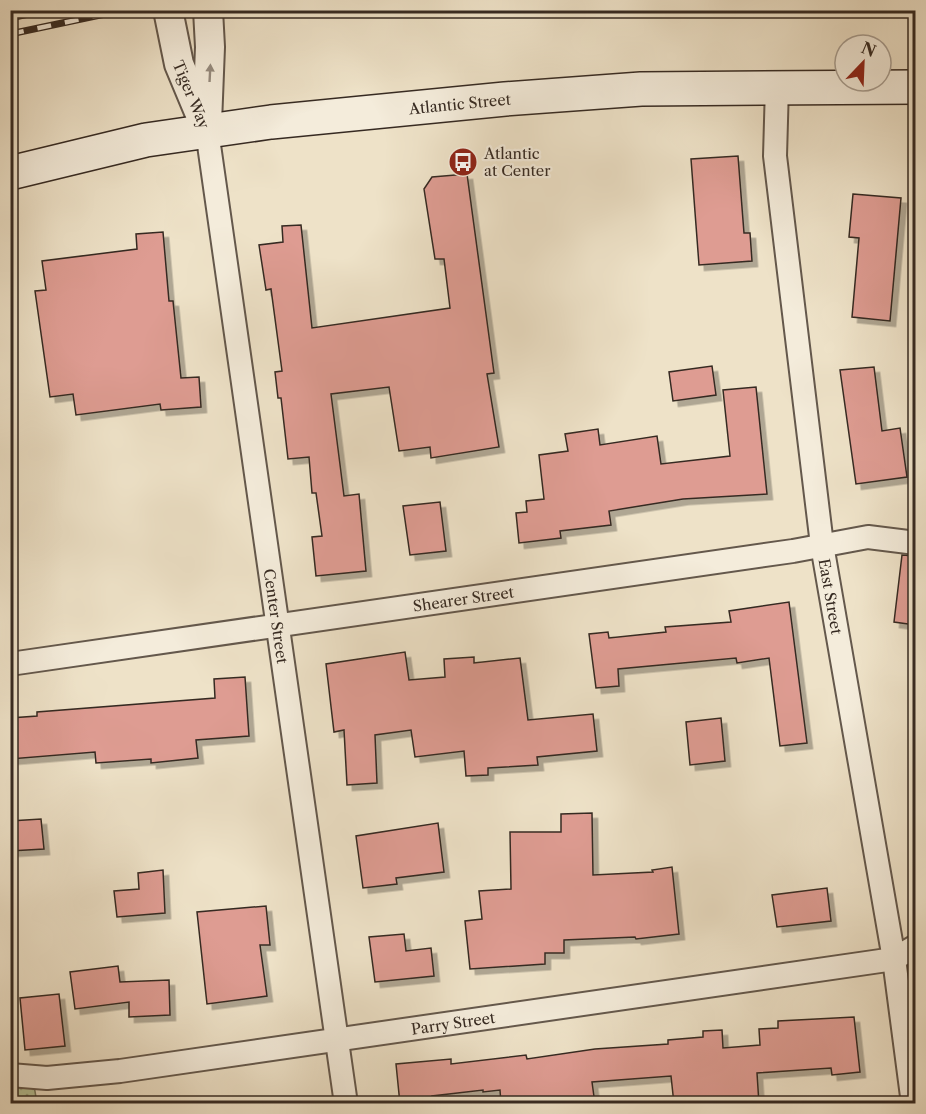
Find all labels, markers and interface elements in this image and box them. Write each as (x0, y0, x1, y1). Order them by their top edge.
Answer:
north arrow (833, 33, 893, 93)
text: N (859, 37, 879, 61)
street label: Tiger Way (169, 57, 215, 132)
one-way arrow (205, 63, 214, 82)
street label: Atlantic Street (407, 89, 512, 118)
place label: Atlantic at Center (483, 144, 551, 180)
bus stop icon: Atlantic at Center (447, 146, 479, 178)
street label: East Street (815, 557, 847, 636)
street label: Center Street (260, 567, 293, 665)
street label: Shearer Street (412, 582, 516, 615)
street label: Parry Street (410, 1007, 497, 1038)

